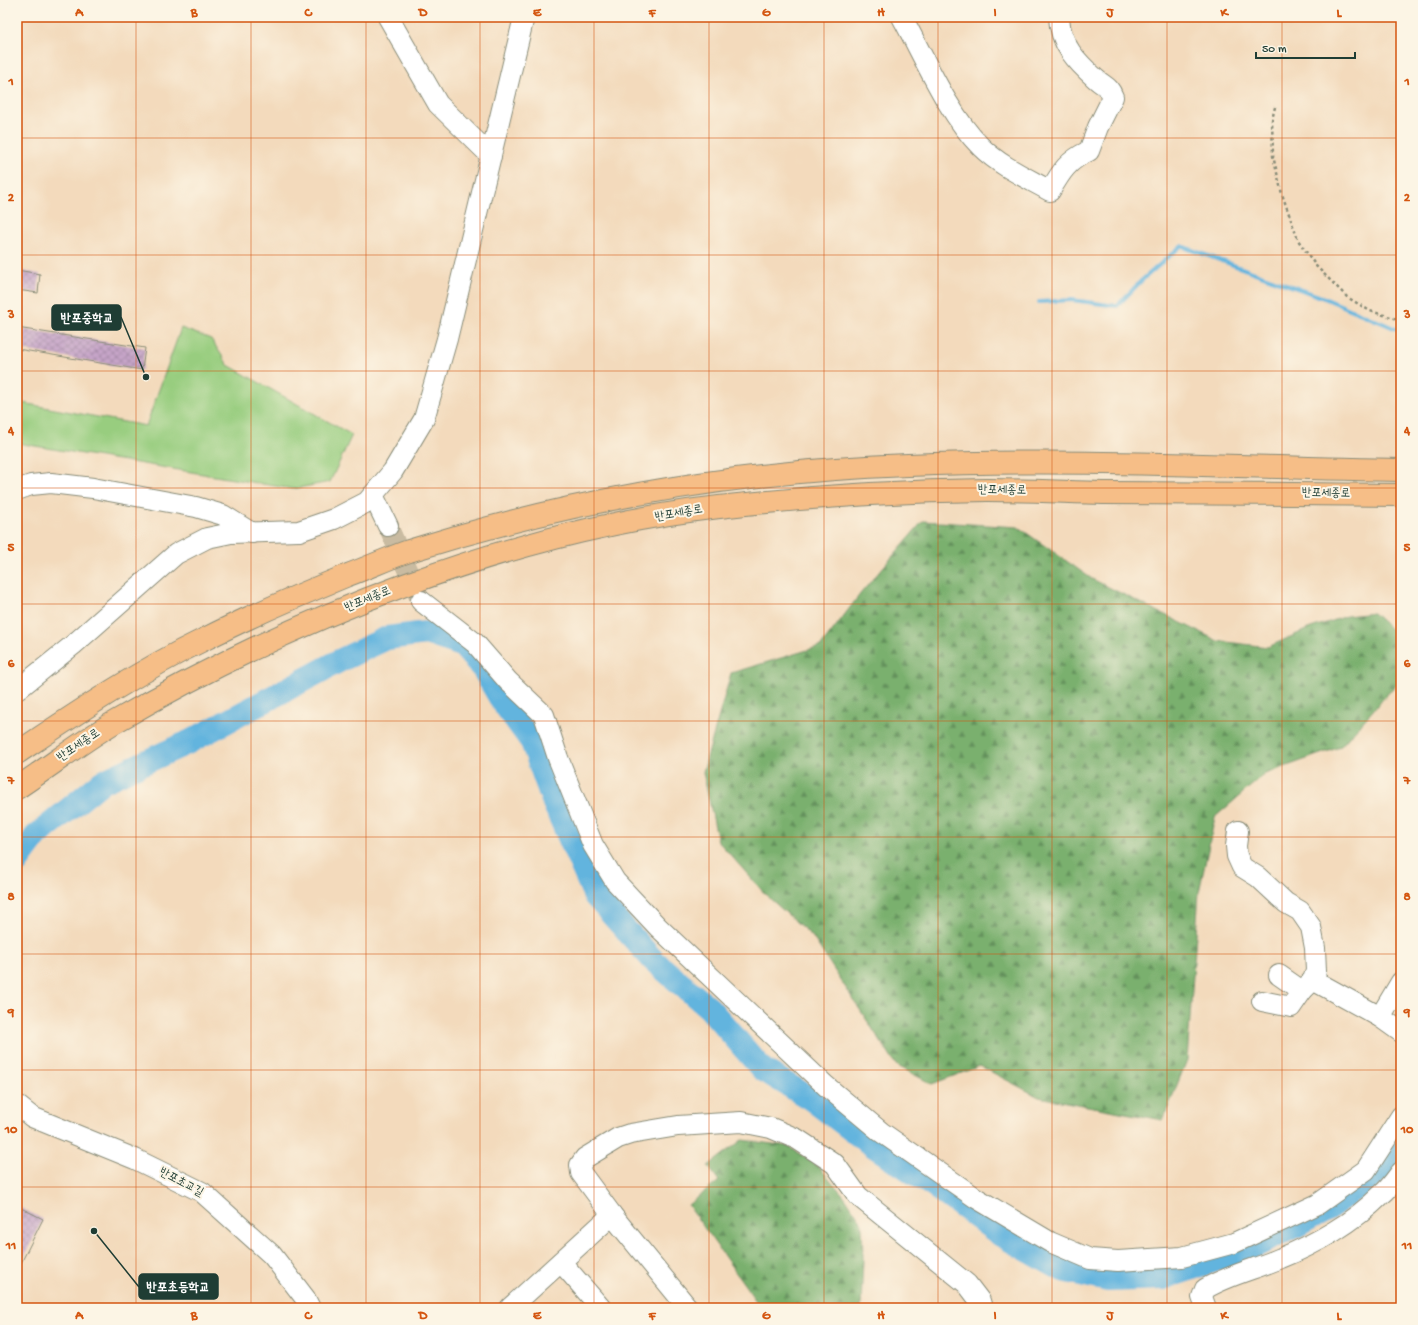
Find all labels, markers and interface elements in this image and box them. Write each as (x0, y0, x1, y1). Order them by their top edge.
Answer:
text: A (74, 6, 84, 21)
text: B (190, 6, 199, 21)
text: C (303, 6, 313, 21)
text: D (418, 6, 428, 21)
text: E (533, 6, 542, 21)
text: F (648, 6, 657, 21)
text: G (762, 6, 771, 21)
text: H (877, 6, 885, 21)
text: I (993, 6, 997, 21)
text: J (1106, 6, 1115, 21)
text: K (1219, 6, 1229, 21)
text: L (1337, 6, 1343, 21)
scale bar (1256, 34, 1355, 60)
text: 50 m (1262, 43, 1287, 57)
text: 1 (7, 75, 14, 90)
text: 1 (1403, 75, 1410, 90)
text: 2 (8, 191, 15, 206)
text: 2 (1404, 191, 1411, 206)
callout: 반포중학교 (52, 305, 121, 330)
text: 3 (7, 308, 15, 323)
text: 3 (1403, 308, 1411, 323)
text: 반포중학교 (61, 312, 113, 327)
text: 4 (7, 424, 15, 439)
text: 4 (1403, 424, 1411, 439)
street label: 반포세종로 (978, 484, 1026, 498)
street label: 반포세종로 (1302, 487, 1350, 501)
street label: 반포세종로 (654, 503, 704, 525)
text: 5 (8, 541, 15, 556)
text: 5 (1404, 541, 1411, 556)
street label: 반포세종로 (343, 584, 393, 616)
text: 6 (8, 657, 15, 672)
text: 6 (1404, 657, 1411, 672)
street label: 반포세종로 (55, 727, 103, 765)
text: 7 (7, 774, 16, 789)
text: 7 (1403, 774, 1412, 789)
text: 8 (7, 890, 15, 905)
text: 8 (1403, 890, 1411, 905)
text: 9 (7, 1006, 15, 1021)
text: 9 (1403, 1006, 1411, 1021)
text: 10 (4, 1123, 18, 1138)
text: 10 (1400, 1123, 1414, 1138)
street label: 반포초교길 (156, 1165, 206, 1201)
text: 11 (5, 1239, 16, 1254)
text: 11 (1401, 1239, 1412, 1254)
callout: 반포초등학교 (139, 1274, 218, 1299)
text: 반포초등학교 (147, 1281, 209, 1296)
text: A (74, 1309, 84, 1324)
text: B (190, 1309, 199, 1324)
text: C (303, 1309, 313, 1324)
text: D (418, 1309, 428, 1324)
text: E (533, 1309, 542, 1324)
text: F (648, 1309, 657, 1324)
text: G (762, 1309, 771, 1324)
text: H (877, 1309, 885, 1324)
text: I (993, 1309, 997, 1324)
text: J (1106, 1309, 1115, 1324)
text: K (1219, 1309, 1229, 1324)
text: L (1337, 1309, 1343, 1324)

